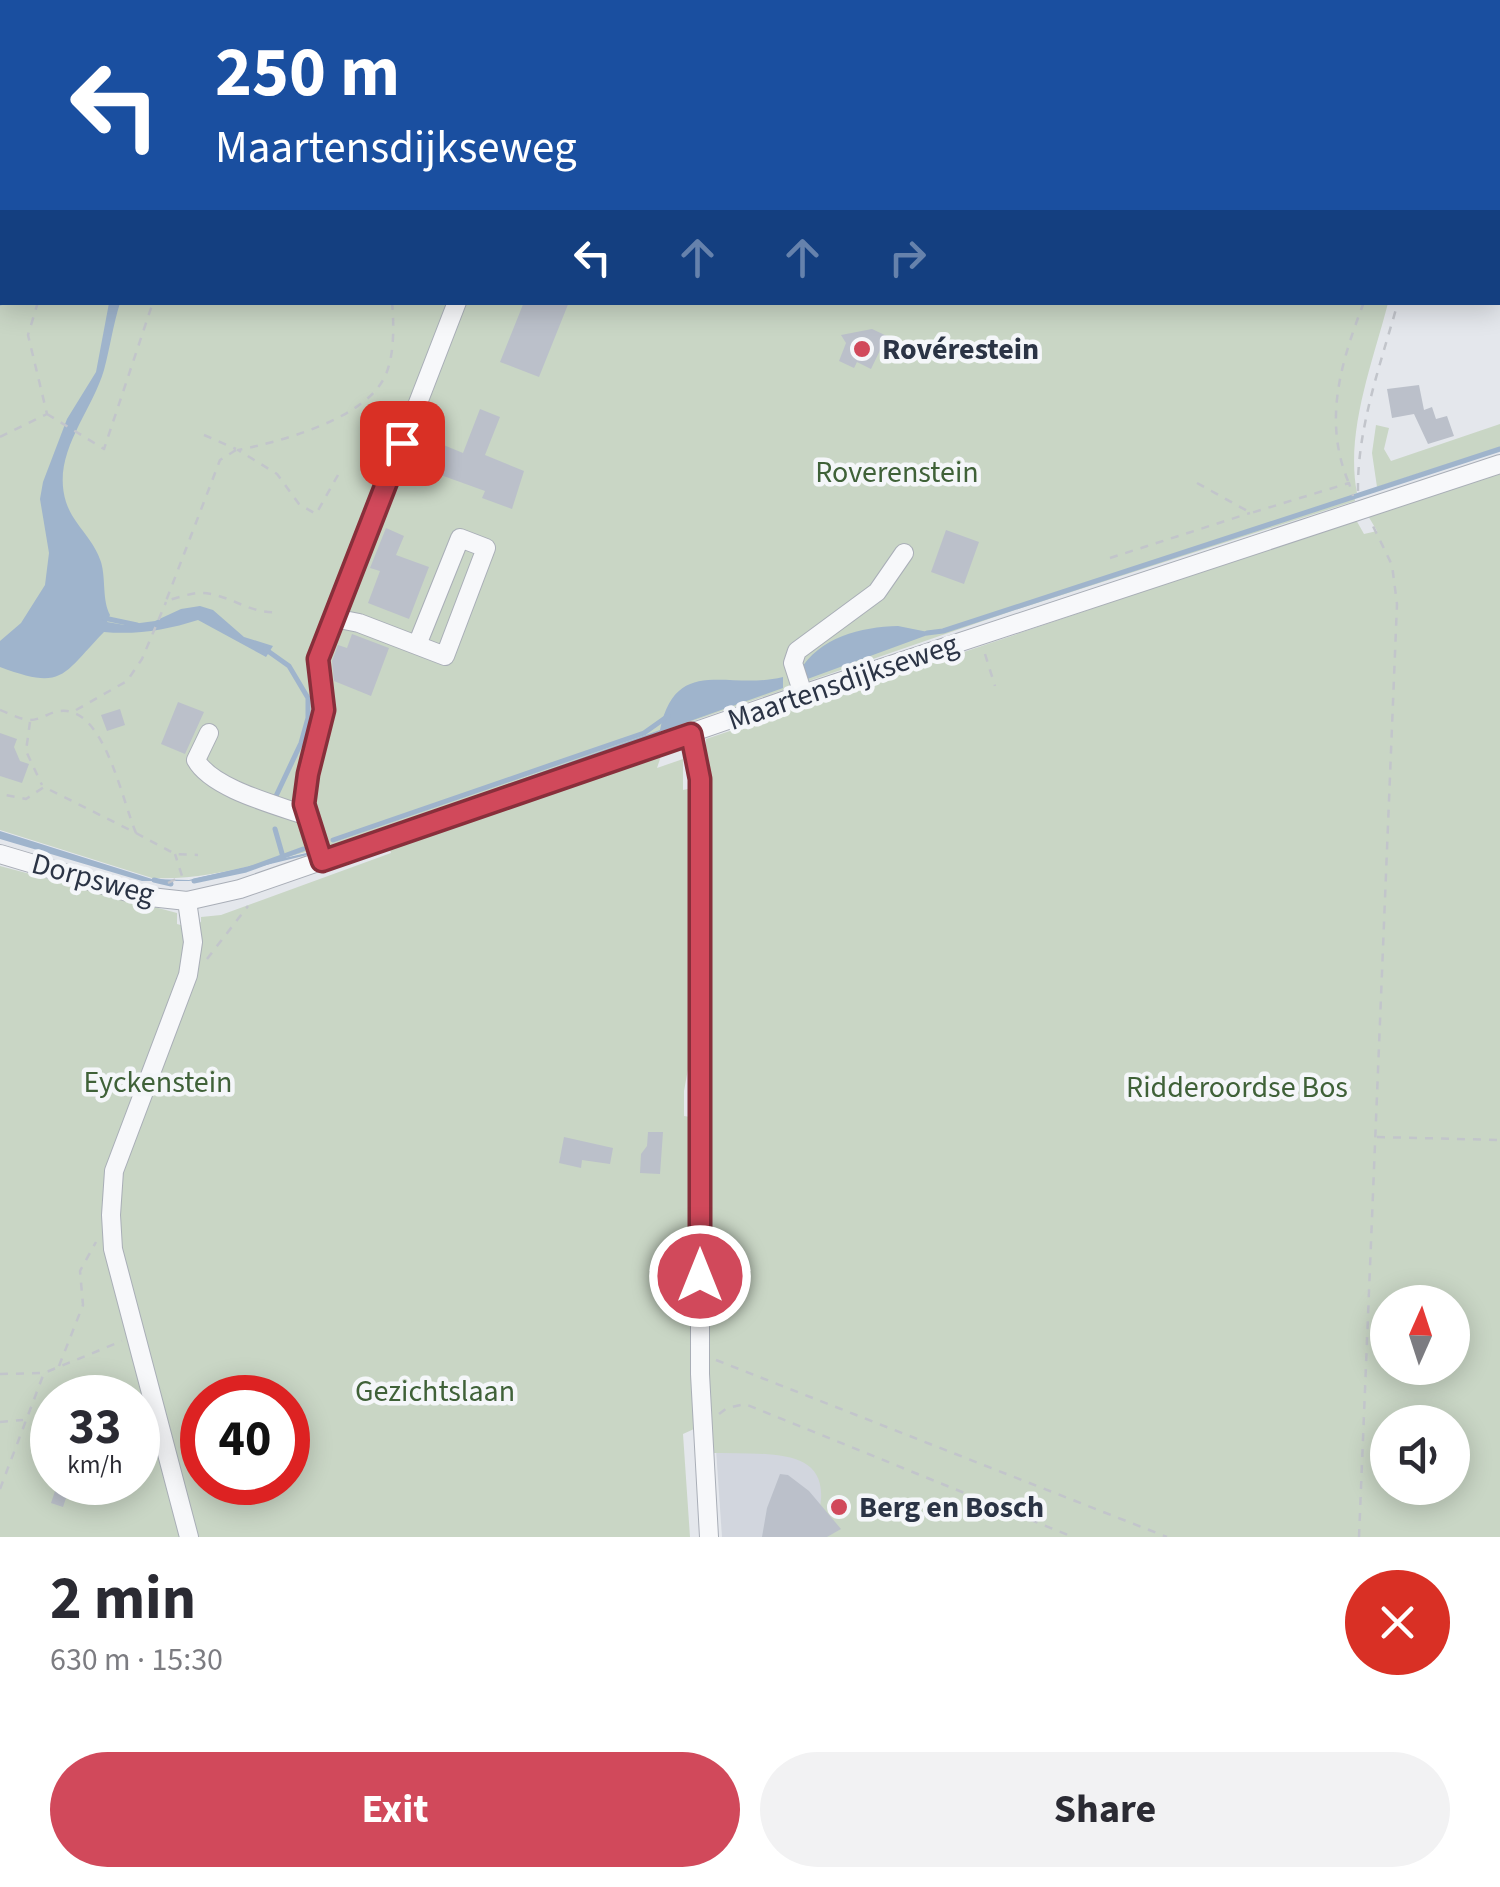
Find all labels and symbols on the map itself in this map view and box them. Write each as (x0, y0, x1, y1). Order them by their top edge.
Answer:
place label: Rovérestein (882, 328, 1039, 371)
marker: Rovérestein (851, 338, 873, 360)
pin (360, 401, 445, 486)
park label: Roverenstein (815, 451, 979, 494)
street label: Maartensdijkseweg (722, 622, 964, 742)
street label: Dorpsweg (27, 842, 159, 916)
park label: Eyckenstein (83, 1061, 233, 1104)
park label: Ridderoordse Bos (1126, 1066, 1348, 1109)
position arrow (648, 1224, 752, 1328)
north arrow (1370, 1285, 1470, 1385)
park label: Gezichtslaan (355, 1370, 515, 1413)
speed limit sign: 40 (180, 1375, 310, 1505)
place label: Berg en Bosch (859, 1486, 1044, 1529)
marker: Berg en Bosch (828, 1496, 850, 1518)

